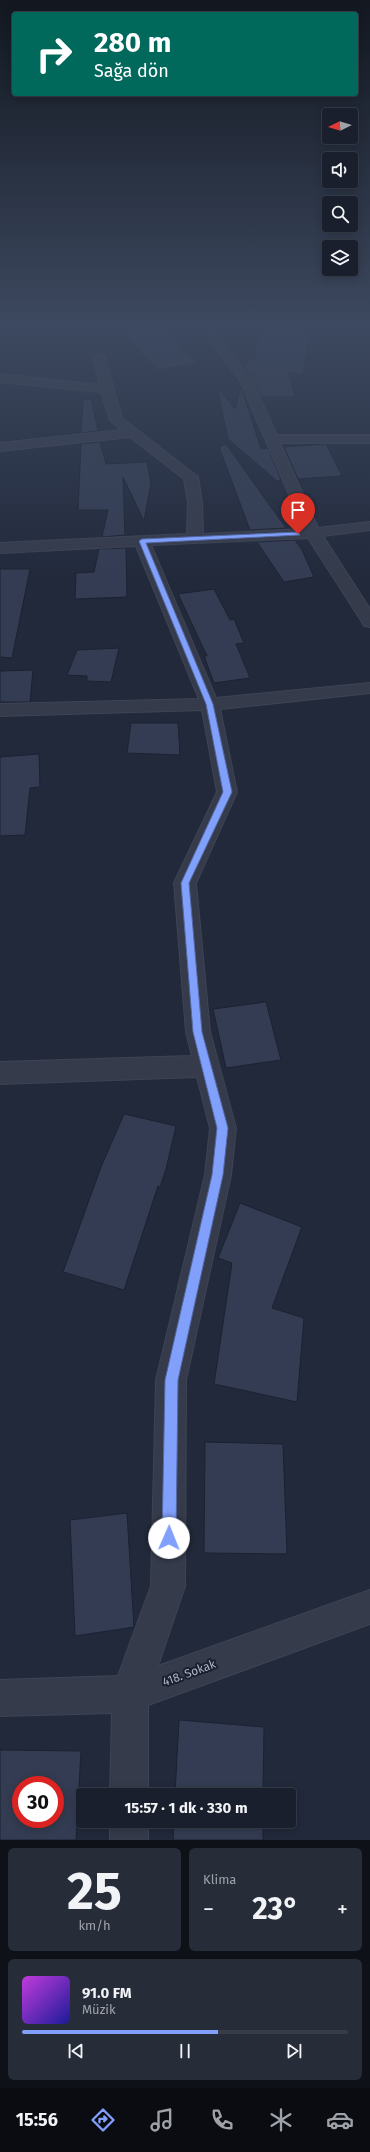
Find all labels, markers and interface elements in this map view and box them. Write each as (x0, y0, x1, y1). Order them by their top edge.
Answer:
text: 280 m (94, 26, 171, 59)
icon: right (28, 28, 80, 80)
text: Sağa dön (94, 60, 169, 82)
north arrow (322, 108, 358, 144)
map controls (322, 108, 358, 276)
button: sound (322, 152, 358, 188)
button: search (322, 196, 358, 232)
button: layers (322, 240, 358, 276)
pin (281, 493, 315, 534)
icon: arrive (287, 499, 309, 521)
position arrow (148, 1517, 190, 1559)
street label: 418. Sokak (160, 1657, 218, 1689)
speed limit sign: 30 (12, 1776, 64, 1828)
text: 15:57 · 1 dk · 330 m (124, 1799, 248, 1817)
text: 25 (67, 1860, 122, 1923)
text: Klima (203, 1872, 236, 1887)
text: 23° (252, 1891, 299, 1927)
text: − (203, 1896, 214, 1923)
text: + (337, 1896, 348, 1923)
text: km/h (78, 1918, 111, 1933)
text: 91.0 FM (82, 1984, 132, 2002)
text: Müzik (82, 2002, 116, 2017)
icon: previous (65, 2040, 87, 2062)
icon: pause (174, 2040, 196, 2062)
icon: next (283, 2040, 305, 2062)
icon: directions (89, 2106, 117, 2134)
icon: music (148, 2106, 176, 2134)
icon: phone (208, 2106, 236, 2134)
icon: climate (267, 2106, 295, 2134)
icon: car (326, 2106, 354, 2134)
text: 15:56 (16, 2109, 58, 2131)

